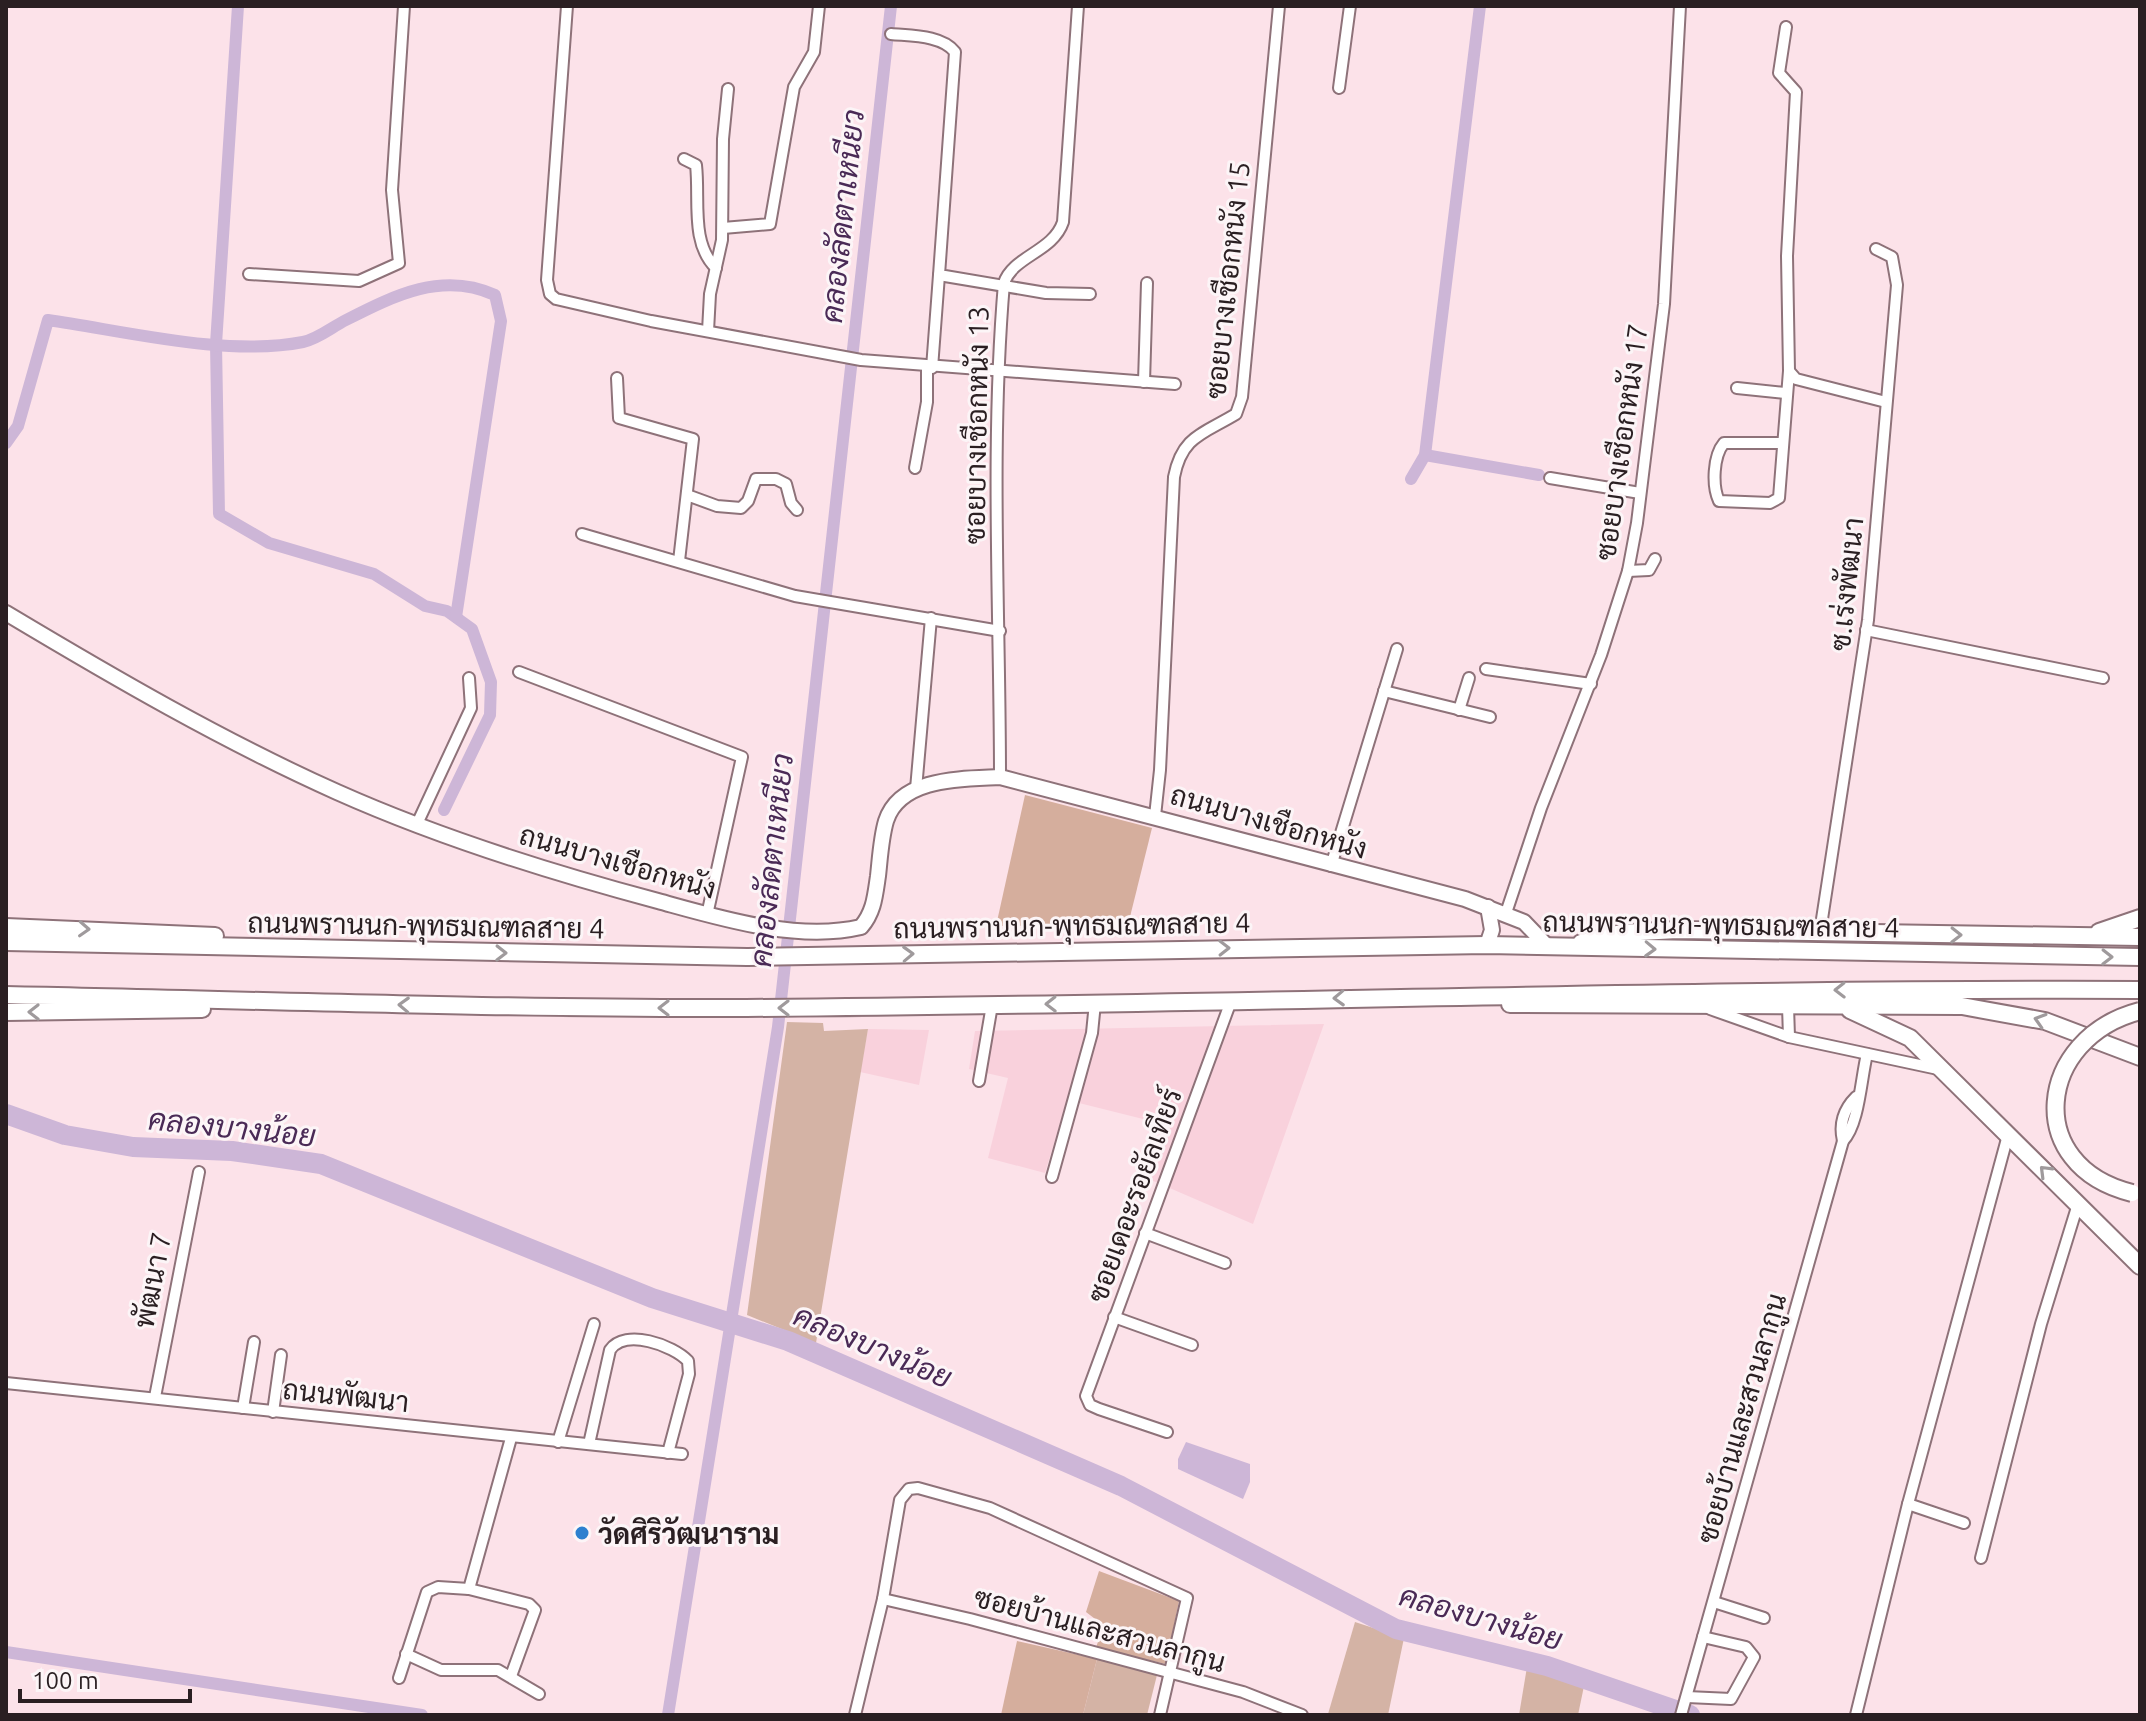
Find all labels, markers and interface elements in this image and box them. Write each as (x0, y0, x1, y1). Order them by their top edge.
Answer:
water label: คลองลัดตาเหนียว (813, 107, 870, 325)
street label: ซอยบางเชือกหนัง 15 (1197, 160, 1255, 400)
street label: ซอยบางเชือกหนัง 13 (956, 305, 994, 545)
street label: ซอยบางเชือกหนัง 17 (1587, 321, 1653, 562)
street label: ซ.เร่งพัฒนา (1822, 516, 1868, 652)
water label: คลองลัดตาเหนียว (742, 751, 799, 969)
street label: ถนนบางเชือกหนัง (1167, 776, 1371, 864)
street label: ถนนบางเชือกหนัง (516, 816, 720, 904)
street label: ถนนพรานนก-พุทธมณฑลสาย 4 (1542, 905, 1900, 948)
street label: ถนนพรานนก-พุทธมณฑลสาย 4 (247, 906, 605, 949)
street label: ถนนพรานนก-พุทธมณฑลสาย 4 (893, 906, 1251, 949)
one-way arrow (78, 920, 91, 937)
one-way arrow (1950, 926, 1963, 943)
one-way arrow (1218, 939, 1231, 956)
one-way arrow (1644, 941, 1657, 958)
one-way arrow (495, 944, 508, 961)
one-way arrow (902, 945, 915, 963)
one-way arrow (2101, 948, 2114, 966)
one-way arrow (1833, 981, 1846, 999)
one-way arrow (1332, 989, 1345, 1006)
one-way arrow (397, 996, 410, 1014)
one-way arrow (1044, 996, 1057, 1013)
one-way arrow (657, 999, 670, 1017)
one-way arrow (777, 999, 790, 1016)
one-way arrow (27, 1003, 40, 1021)
one-way arrow (2034, 1013, 2048, 1029)
street label: ซอยเดอะรอยัลเทียร์ (1078, 1083, 1187, 1306)
water label: คลองบางน้อย (147, 1099, 318, 1153)
one-way arrow (2040, 1166, 2054, 1181)
street label: พัฒนา 7 (126, 1229, 176, 1331)
street label: ซอยบ้านและสวนลากูน (1689, 1289, 1796, 1548)
water label: คลองบางน้อย (789, 1296, 958, 1394)
street label: ถนนพัฒนา (281, 1371, 411, 1417)
place label: วัดศิริวัฒนาราม (598, 1516, 779, 1549)
marker: วัดศิริวัฒนาราม (573, 1524, 591, 1542)
water label: คลองบางน้อย (1396, 1576, 1567, 1657)
street label: ซอยบ้านและสวนลากูน (970, 1579, 1230, 1682)
scale bar (20, 1653, 190, 1703)
text: 100 m (32, 1667, 99, 1694)

